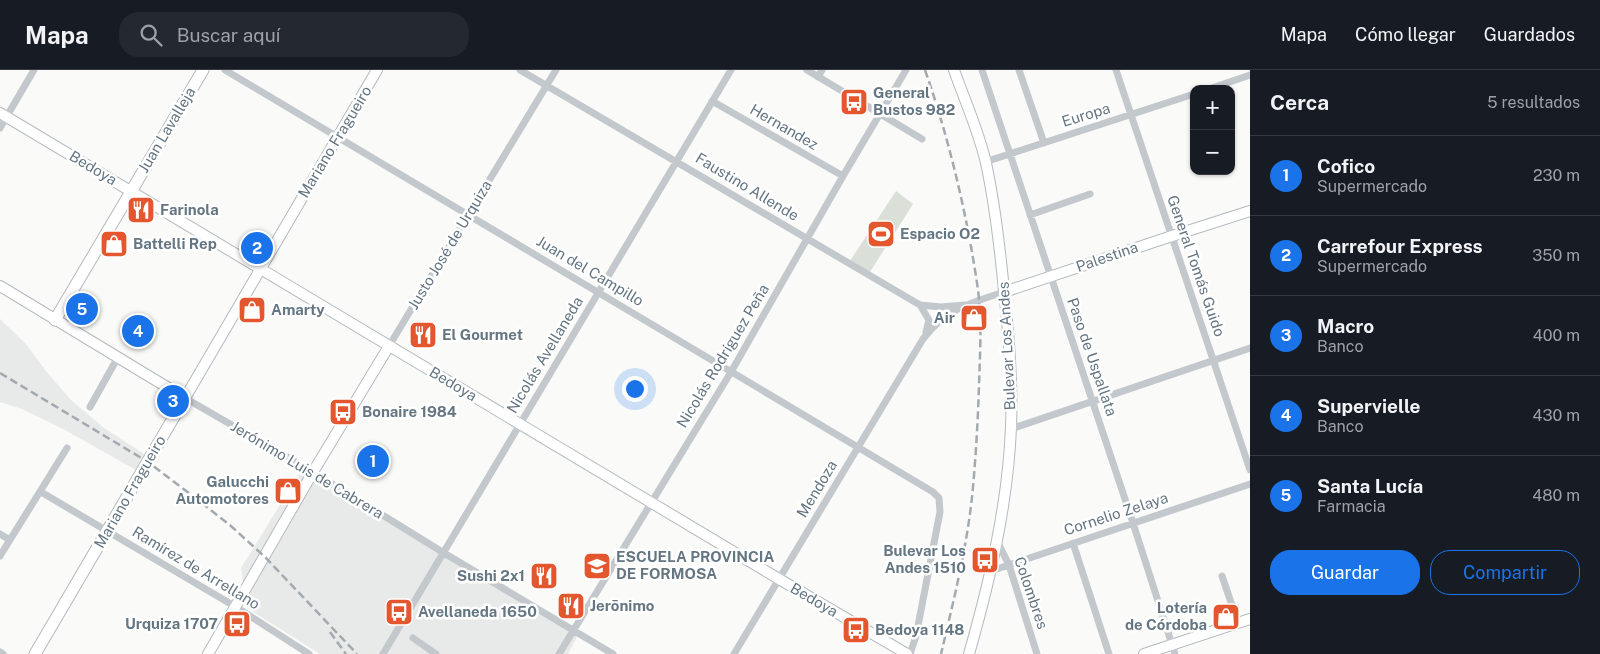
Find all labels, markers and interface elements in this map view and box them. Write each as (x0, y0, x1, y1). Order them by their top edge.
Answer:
search box (119, 12, 469, 57)
text: Mapa (25, 21, 89, 49)
icon: search (137, 21, 165, 49)
text: Buscar aquí (177, 24, 280, 46)
text: Mapa (1281, 24, 1327, 45)
text: Cómo llegar (1355, 24, 1456, 45)
text: Guardados (1484, 24, 1575, 45)
street label: Mariano Fragueiro (295, 83, 375, 201)
street label: Juan Lavalleja (134, 84, 199, 175)
place label: General Bustos 982 (873, 84, 955, 118)
map controls (1190, 85, 1235, 175)
button: + (1190, 85, 1235, 130)
bus stop icon: General Bustos 982 (839, 87, 869, 117)
text: Cerca (1270, 90, 1329, 115)
text: 5 resultados (1487, 93, 1580, 112)
street label: Europa (1060, 99, 1112, 130)
street label: Hernandez (747, 100, 821, 153)
button: − (1190, 130, 1235, 175)
street label: Bedoya (67, 147, 120, 188)
street label: Faustino Allende (693, 149, 802, 224)
text: Cofico (1317, 155, 1375, 177)
text: 1 (1283, 166, 1289, 185)
text: 230 m (1533, 166, 1580, 185)
street label: Justo José de Urquiza (404, 177, 495, 312)
text: Supermercado (1317, 177, 1427, 196)
street label: General Tomás Guido (1164, 193, 1229, 339)
restaurant icon: Farinola (126, 195, 156, 225)
place label: Farinola (160, 201, 219, 218)
sports icon: Espacio O2 (866, 219, 896, 249)
place label: Espacio O2 (900, 225, 980, 242)
shop icon: Battelli Rep (99, 229, 129, 259)
pin: 2 (241, 229, 273, 267)
street label: Juan del Campillo (534, 232, 647, 309)
place label: Battelli Rep (133, 235, 217, 252)
text: Carrefour Express (1317, 235, 1483, 257)
street label: Palestina (1074, 238, 1140, 275)
text: 2 (1281, 246, 1291, 265)
text: 350 m (1532, 246, 1580, 265)
text: Supermercado (1317, 257, 1427, 276)
street label: Nicolás Rodríguez Peña (673, 281, 772, 431)
street label: Bulevar Los Andes (995, 281, 1018, 411)
pin: 5 (66, 290, 98, 328)
street label: Nicolás Avellaneda (503, 294, 586, 416)
shop icon: Amarty (237, 295, 267, 325)
street label: Paso de Uspallata (1064, 295, 1121, 418)
place label: Amarty (271, 301, 325, 318)
shop icon: Air (959, 303, 989, 333)
place label: Air (934, 309, 955, 326)
pin: 4 (122, 312, 154, 350)
text: Macro (1317, 315, 1374, 337)
restaurant icon: El Gourmet (408, 320, 438, 350)
place label: El Gourmet (442, 326, 523, 343)
text: 3 (1281, 326, 1291, 345)
text: 400 m (1533, 326, 1580, 345)
text: Banco (1317, 337, 1364, 356)
street label: Bedoya (427, 363, 480, 404)
your location (622, 376, 648, 402)
pin: 3 (157, 382, 189, 420)
text: Supervielle (1317, 395, 1421, 417)
bus stop icon: Bonaire 1984 (328, 397, 358, 427)
place label: Bonaire 1984 (362, 403, 457, 420)
text: 4 (1281, 406, 1291, 425)
text: 430 m (1532, 406, 1580, 425)
street label: Jerónimo Luis de Cabrera (228, 417, 387, 522)
text: Banco (1317, 417, 1364, 436)
street label: Mariano Fragueiro (90, 432, 169, 551)
pin: 1 (357, 442, 389, 480)
street label: Mendoza (793, 457, 840, 520)
place label: Galucchi Automotores (176, 473, 269, 507)
text: Santa Lucía (1317, 475, 1423, 497)
shop icon: Galucchi Automotores (273, 476, 303, 506)
text: 5 (1281, 486, 1291, 505)
text: 480 m (1532, 486, 1580, 505)
street label: Cornelio Zelaya (1062, 489, 1170, 538)
text: Farmacia (1317, 497, 1386, 516)
street label: Ramírez de Arrellano (129, 523, 263, 612)
place label: Bulevar Los Andes 1510 (883, 542, 966, 576)
bus stop icon: Bulevar Los Andes 1510 (970, 545, 1000, 575)
place label: ESCUELA PROVINCIA DE FORMOSA (616, 548, 774, 582)
button: Guardar (1270, 550, 1420, 595)
button: Compartir (1430, 550, 1580, 595)
school or university icon: ESCUELA PROVINCIA DE FORMOSA (582, 551, 612, 581)
street label: Colombres (1011, 555, 1052, 631)
restaurant icon: Sushi 2x1 (529, 561, 559, 591)
place label: Sushi 2x1 (457, 567, 525, 584)
street label: Bedoya (787, 579, 841, 620)
restaurant icon: Jerōnimo (556, 591, 586, 621)
bus stop icon: Avellaneda 1650 (384, 597, 414, 627)
place label: Jerōnimo (590, 597, 655, 614)
place label: Lotería de Córdoba (1125, 599, 1207, 633)
shop icon: Lotería de Córdoba (1211, 602, 1241, 632)
place label: Avellaneda 1650 (418, 603, 537, 620)
bus stop icon: Urquiza 1707 (222, 609, 252, 639)
place label: Urquiza 1707 (125, 615, 218, 632)
bus stop icon: Bedoya 1148 (841, 615, 871, 645)
place label: Bedoya 1148 (875, 621, 964, 638)

